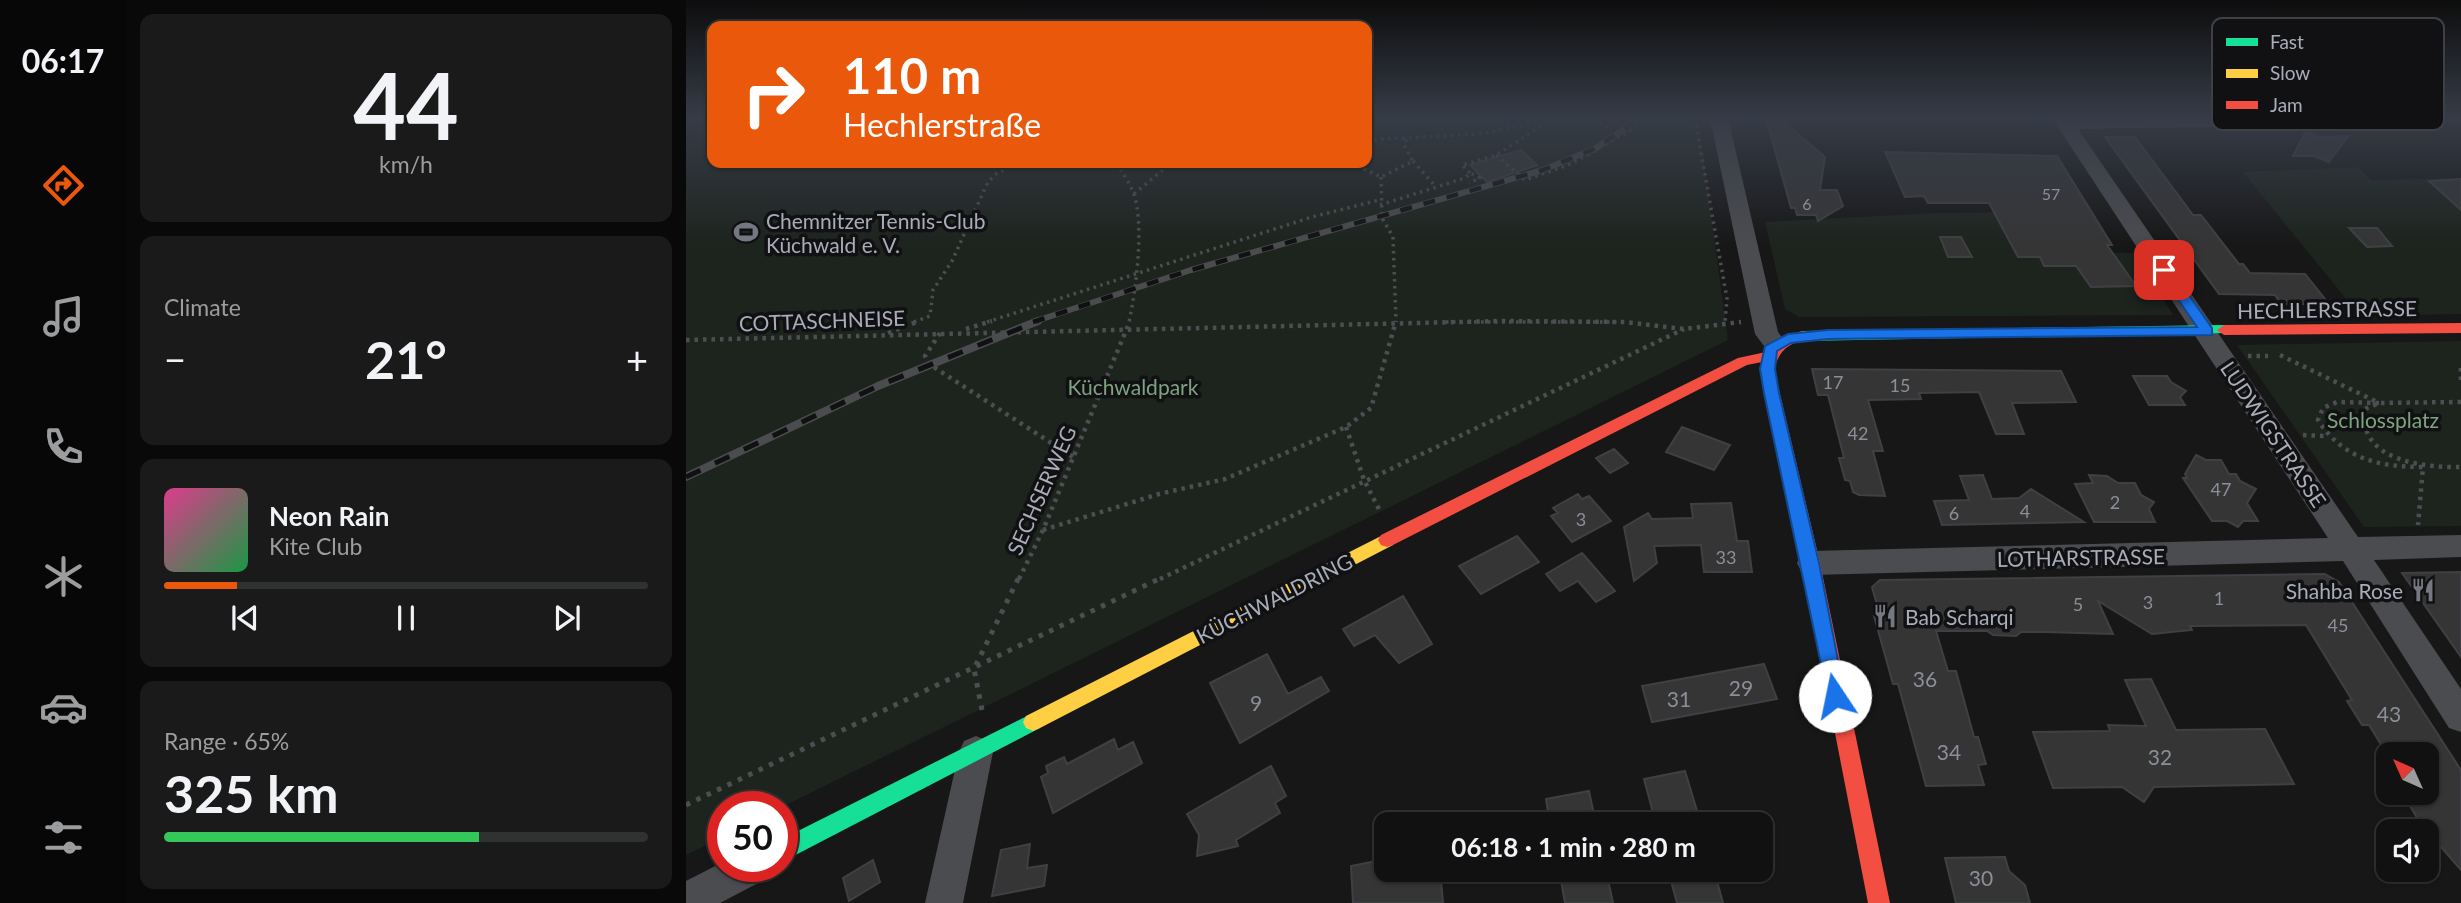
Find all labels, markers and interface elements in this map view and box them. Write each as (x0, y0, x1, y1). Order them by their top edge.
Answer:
legend (2212, 18, 2444, 130)
text: Fast (2270, 30, 2304, 53)
text: 06:17 (22, 41, 104, 80)
text: 110 m (843, 46, 981, 104)
icon: right (728, 49, 819, 140)
text: 44 (353, 50, 459, 159)
text: Slow (2270, 61, 2310, 84)
text: Jam (2270, 93, 2303, 116)
text: Hechlerstraße (843, 105, 1041, 144)
text: km/h (379, 150, 433, 178)
icon: directions (39, 161, 88, 210)
house number: 57 (2042, 184, 2060, 203)
house number: 6 (1802, 194, 1812, 213)
place label: Chemnitzer Tennis-Club Küchwald e. V. (766, 208, 985, 257)
sports icon: Chemnitzer Tennis-Club Küchwald e. V. (732, 218, 760, 246)
pin (2134, 240, 2194, 300)
icon: arrive (2145, 251, 2183, 289)
icon: music (39, 292, 88, 341)
text: Climate (164, 293, 241, 321)
street label: HECHLERSTRASSE (2237, 295, 2417, 323)
street label: COTTASCHNEISE (738, 305, 906, 335)
text: 21° (365, 328, 447, 390)
text: − (164, 336, 186, 382)
text: + (626, 336, 648, 382)
street label: LUDWIGSTRASSE (2216, 356, 2332, 512)
house number: 17 (1823, 371, 1843, 393)
park label: Küchwaldpark (1068, 374, 1199, 399)
house number: 15 (1890, 374, 1910, 396)
park label: Schlossplatz (2327, 407, 2439, 432)
icon: phone (39, 422, 88, 471)
street label: SECHSERWEG (1001, 422, 1081, 558)
house number: 42 (1848, 422, 1868, 444)
house number: 47 (2211, 478, 2231, 500)
house number: 2 (2110, 491, 2120, 513)
text: Neon Rain (269, 500, 389, 532)
house number: 4 (2020, 500, 2030, 522)
house number: 6 (1949, 502, 1959, 524)
house number: 3 (1576, 508, 1586, 530)
text: Kite Club (269, 532, 362, 560)
street label: LOTHARSTRASSE (1997, 543, 2165, 571)
house number: 33 (1716, 546, 1736, 568)
street label: KÜCHWALDRING (1192, 548, 1356, 648)
icon: climate (39, 552, 88, 601)
restaurant icon: Shahba Rose (2409, 576, 2437, 604)
place label: Shahba Rose (2286, 578, 2403, 603)
house number: 1 (2214, 587, 2224, 609)
house number: 3 (2143, 591, 2153, 613)
house number: 5 (2073, 593, 2083, 615)
icon: previous (226, 599, 264, 637)
icon: pause (387, 599, 425, 637)
icon: next (548, 599, 586, 637)
restaurant icon: Bab Scharqi (1871, 602, 1899, 630)
place label: Bab Scharqi (1905, 604, 2014, 629)
house number: 45 (2328, 614, 2348, 636)
position arrow (1798, 659, 1872, 733)
house number: 36 (1913, 666, 1937, 691)
house number: 29 (1729, 675, 1753, 700)
icon: car (39, 683, 88, 732)
house number: 31 (1667, 686, 1691, 711)
house number: 9 (1250, 690, 1262, 715)
house number: 43 (2377, 701, 2401, 726)
text: Range · 65% (164, 727, 289, 755)
house number: 34 (1937, 739, 1961, 764)
north arrow (2376, 742, 2440, 805)
map controls (2376, 742, 2439, 882)
house number: 32 (2148, 744, 2172, 769)
text: 325 km (164, 762, 338, 824)
speed limit sign: 50 (707, 791, 798, 882)
icon: filters (39, 813, 88, 862)
button: sound (2376, 819, 2439, 882)
text: 06:18 · 1 min · 280 m (1451, 831, 1696, 863)
house number: 30 (1969, 865, 1993, 890)

